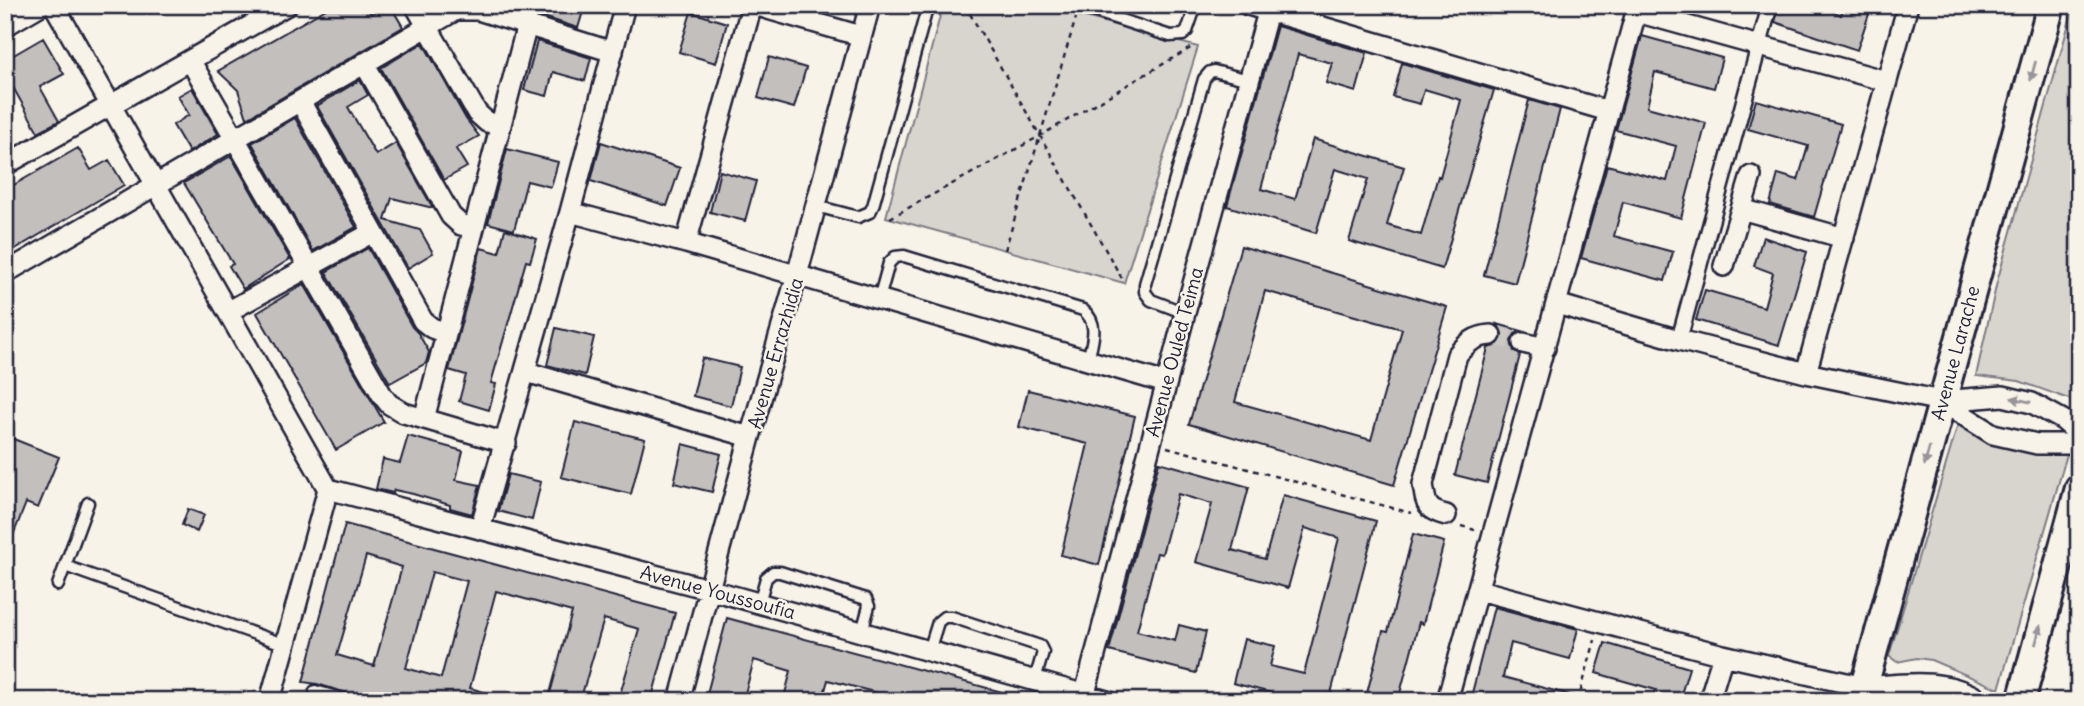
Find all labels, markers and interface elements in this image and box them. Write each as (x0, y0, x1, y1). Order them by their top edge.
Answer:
one-way arrow (2027, 61, 2037, 82)
street label: Avenue Ouled Teima (1140, 264, 1208, 440)
street label: Avenue Errazhidia (742, 275, 808, 431)
street label: Avenue Larache (1925, 283, 1985, 423)
one-way arrow (2009, 395, 2031, 406)
one-way arrow (1921, 445, 1931, 466)
street label: Avenue Youssoufia (638, 560, 798, 624)
one-way arrow (2034, 624, 2044, 645)

